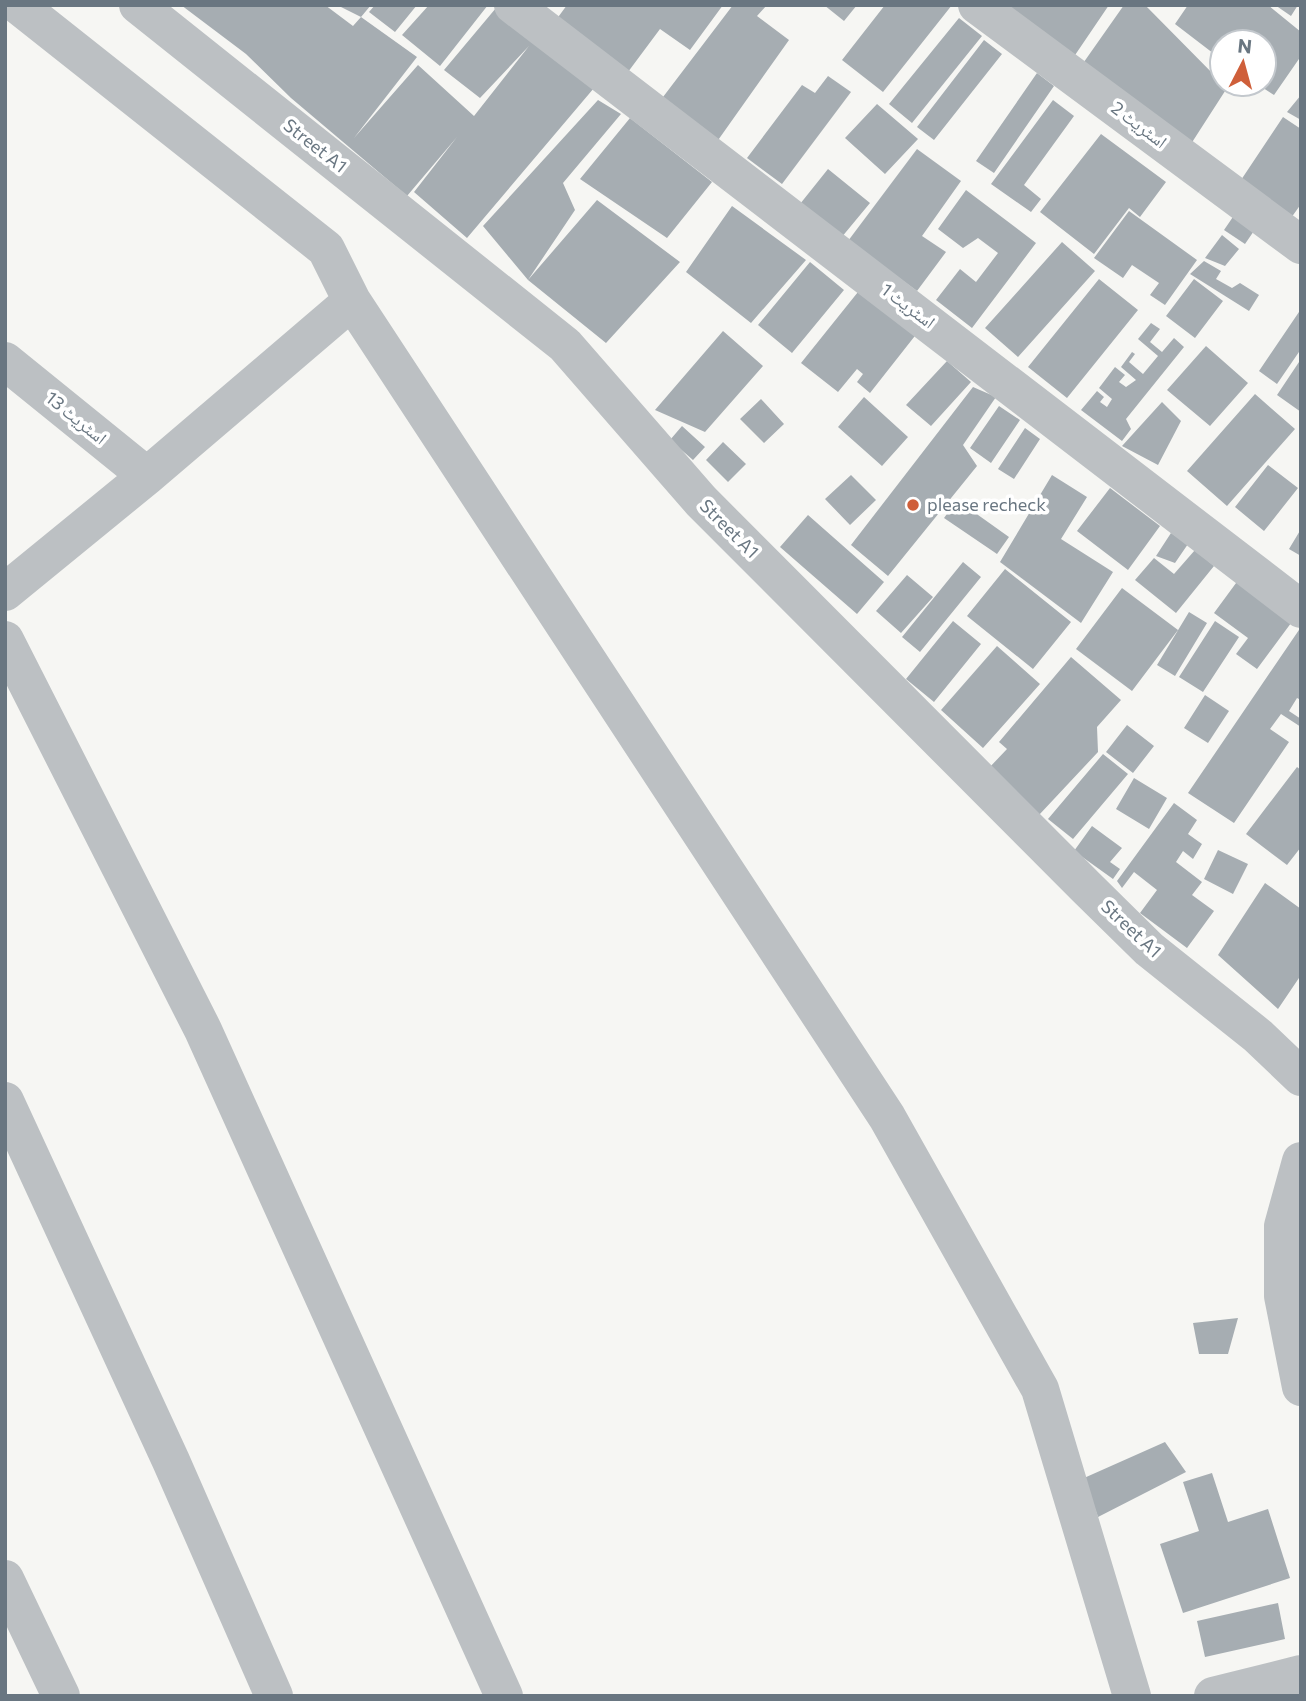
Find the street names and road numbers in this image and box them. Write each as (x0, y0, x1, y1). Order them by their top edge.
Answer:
street label: اسٹریٹ 2 (1107, 96, 1172, 153)
street label: Street A1 (280, 114, 352, 177)
street label: اسٹریٹ 1 (877, 278, 940, 333)
street label: اسٹریٹ 13 (41, 386, 112, 449)
street label: Street A1 (696, 494, 764, 562)
street label: Street A1 (1097, 895, 1166, 962)

